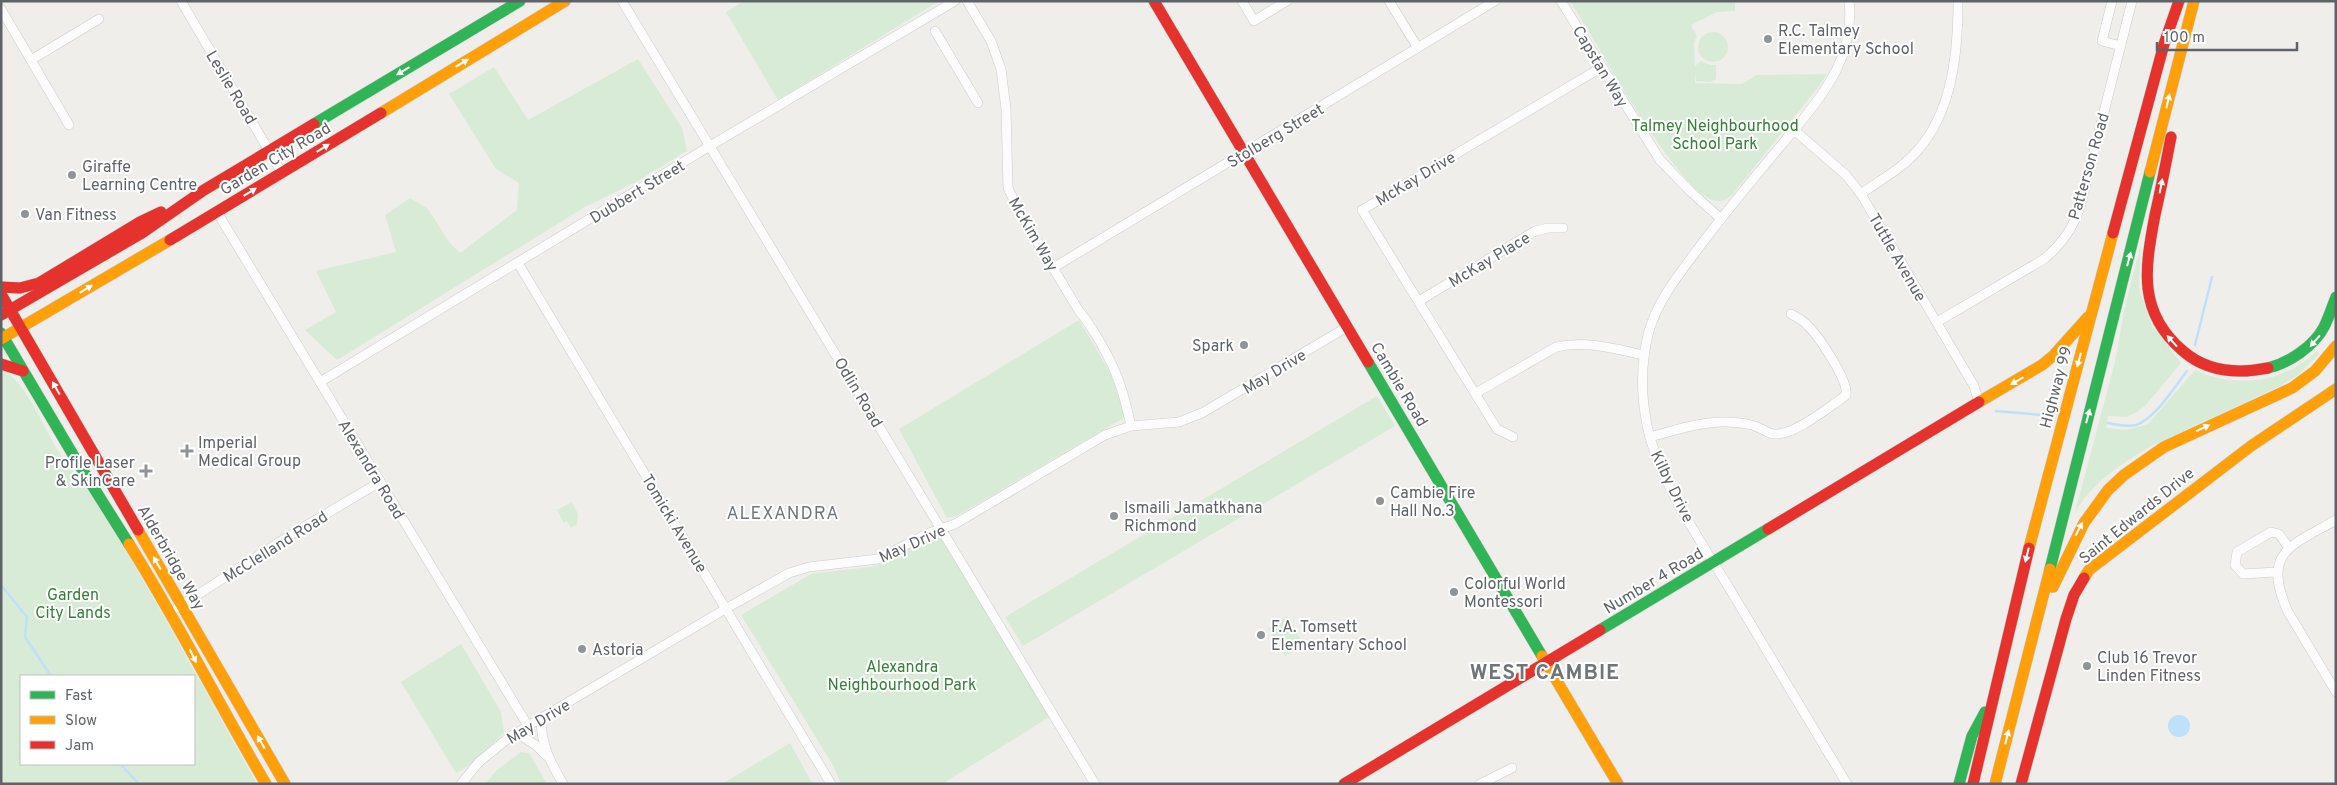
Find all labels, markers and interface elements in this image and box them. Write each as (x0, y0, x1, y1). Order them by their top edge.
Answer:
scale bar (2157, 20, 2297, 52)
street label: Capstan Way (1567, 22, 1632, 112)
place label: R.C. Talmey Elementary School (1778, 22, 1914, 60)
text: 100 m (2164, 29, 2205, 48)
marker: R.C. Talmey Elementary School (1762, 33, 1774, 45)
street label: Leslie Road (200, 47, 260, 129)
one-way arrow (456, 59, 469, 68)
one-way arrow (396, 67, 409, 76)
one-way arrow (2164, 94, 2172, 109)
street label: Stolberg Street (1224, 100, 1328, 173)
street label: Patterson Road (2065, 111, 2115, 222)
park label: Talmey Neighbourhood School Park (1631, 117, 1799, 155)
street label: Garden City Road (217, 119, 335, 201)
one-way arrow (317, 143, 330, 152)
street label: McKay Drive (1372, 148, 1460, 211)
street label: Dubbert Street (587, 157, 689, 229)
place label: Giraffe Learning Centre (82, 158, 197, 196)
marker: Giraffe Learning Centre (66, 169, 78, 181)
one-way arrow (2158, 178, 2166, 194)
one-way arrow (243, 188, 256, 197)
street label: McKim Way (1003, 194, 1062, 276)
place label: Van Fitness (35, 206, 117, 226)
marker: Van Fitness (19, 208, 31, 220)
street label: Tuttle Avenue (1863, 210, 1930, 306)
street label: McKay Place (1446, 229, 1534, 293)
one-way arrow (2125, 251, 2133, 267)
one-way arrow (80, 285, 93, 294)
one-way arrow (2166, 334, 2177, 347)
one-way arrow (2309, 334, 2321, 346)
place label: Spark (1192, 337, 1234, 357)
marker: Spark (1238, 339, 1250, 351)
street label: Cambie Road (1365, 339, 1431, 431)
street label: Highway 99 (2036, 344, 2077, 431)
street label: May Drive (1239, 346, 1311, 400)
one-way arrow (2074, 353, 2082, 368)
street label: Odlin Road (828, 354, 886, 432)
one-way arrow (2010, 376, 2023, 385)
one-way arrow (51, 382, 60, 395)
one-way arrow (2084, 409, 2092, 424)
street label: Alexandra Road (333, 416, 408, 524)
one-way arrow (2196, 424, 2210, 432)
place label: Imperial Medical Group (198, 434, 301, 472)
marker: Imperial Medical Group (180, 444, 194, 458)
street label: Kilby Drive (1645, 448, 1697, 526)
place label: Profile Laser & SkinCare (45, 454, 135, 492)
marker: Profile Laser & SkinCare (139, 464, 153, 478)
street label: Saint Edwards Drive (2076, 464, 2199, 569)
street label: Tomicki Avenue (636, 471, 711, 577)
place label: Cambie Fire Hall No.3 (1390, 484, 1475, 522)
marker: Cambie Fire Hall No.3 (1374, 495, 1386, 507)
place label: Ismaili Jamatkhana Richmond (1124, 499, 1262, 537)
street label: Alderbridge Way (132, 502, 208, 614)
district label: ALEXANDRA (727, 503, 839, 526)
street label: McClelland Road (220, 507, 332, 588)
marker: Ismaili Jamatkhana Richmond (1108, 510, 1120, 522)
street label: May Drive (876, 521, 949, 568)
one-way arrow (2075, 522, 2083, 536)
street label: Number 4 Road (1601, 544, 1708, 619)
one-way arrow (2023, 548, 2031, 563)
one-way arrow (153, 556, 161, 570)
place label: Colorful World Montessori (1464, 575, 1566, 613)
park label: Garden City Lands (35, 586, 111, 624)
marker: Colorful World Montessori (1448, 586, 1460, 598)
place label: F.A. Tomsett Elementary School (1271, 618, 1407, 656)
marker: F.A. Tomsett Elementary School (1255, 629, 1267, 641)
place label: Astoria (592, 641, 644, 661)
marker: Astoria (576, 643, 588, 655)
one-way arrow (189, 649, 197, 663)
place label: Club 16 Trevor Linden Fitness (2097, 649, 2201, 687)
park label: Alexandra Neighbourhood Park (828, 658, 976, 696)
district label: WEST CAMBIE (1470, 660, 1620, 687)
marker: Club 16 Trevor Linden Fitness (2081, 660, 2093, 672)
legend (20, 675, 195, 765)
text: Fast (65, 687, 93, 706)
street label: May Drive (503, 696, 575, 750)
text: Slow (65, 712, 97, 731)
one-way arrow (2003, 729, 2011, 744)
one-way arrow (256, 735, 265, 748)
text: Jam (65, 737, 94, 756)

